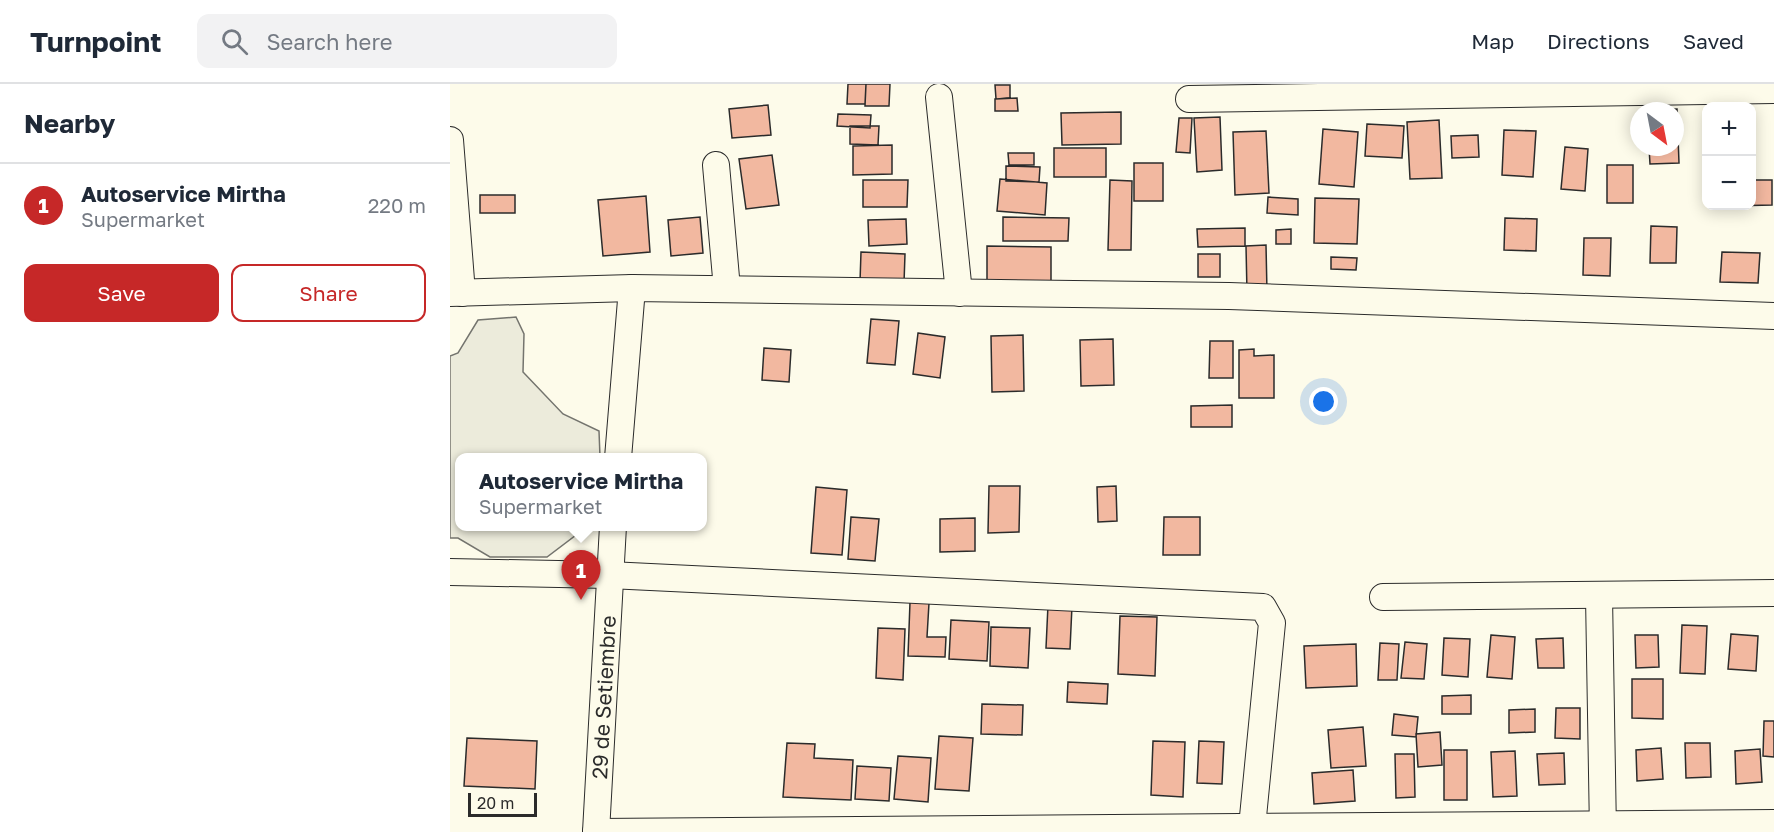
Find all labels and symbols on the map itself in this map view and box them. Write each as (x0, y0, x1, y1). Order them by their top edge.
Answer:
north arrow (1630, 102, 1684, 156)
your location (1309, 387, 1338, 416)
pin: 1 (562, 550, 600, 600)
street label: 29 de Setiembre (586, 615, 621, 780)
scale bar (468, 790, 537, 818)

